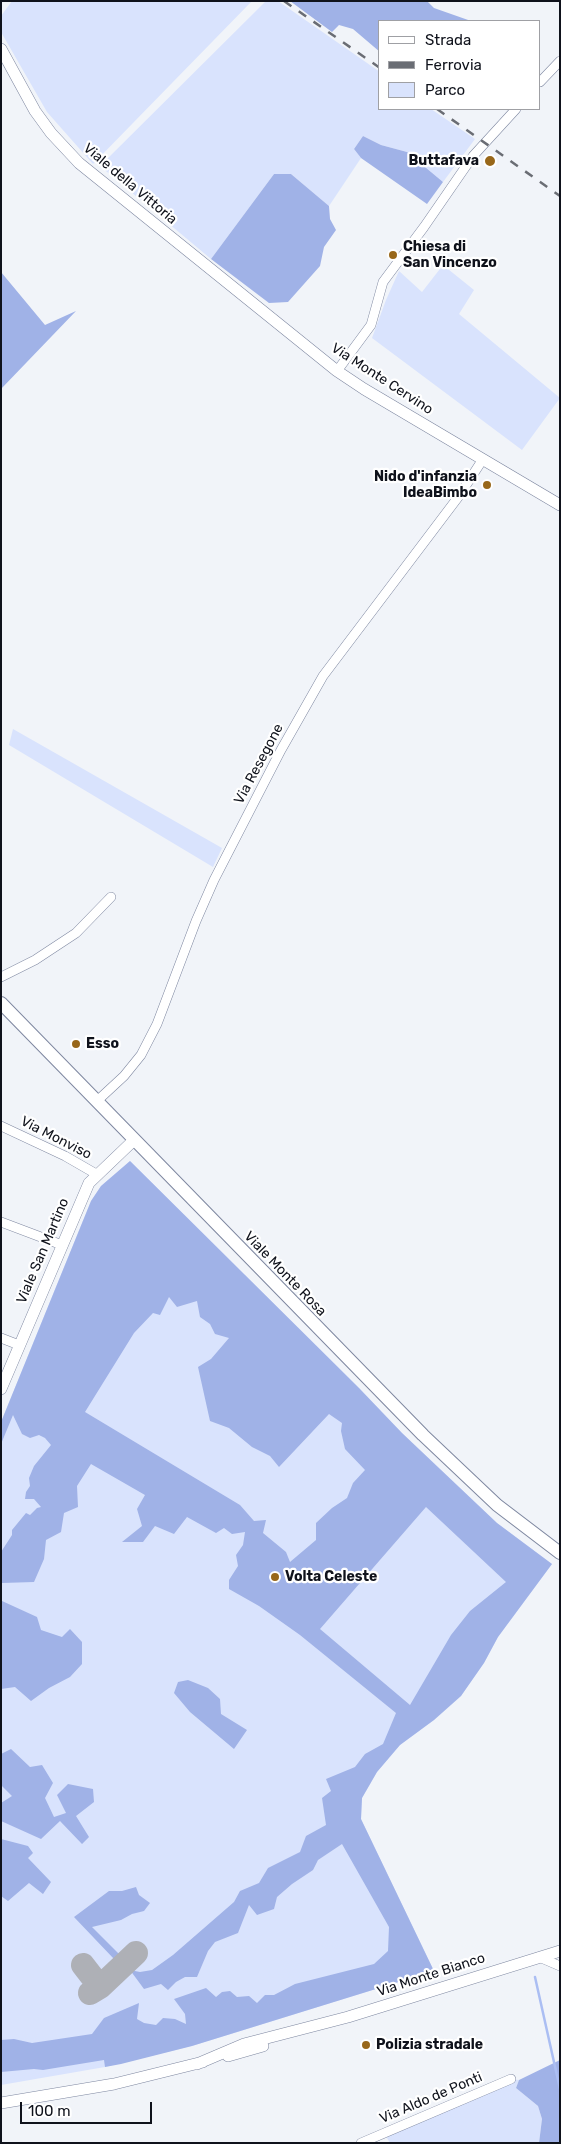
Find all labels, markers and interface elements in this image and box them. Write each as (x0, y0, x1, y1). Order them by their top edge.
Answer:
legend (378, 20, 541, 110)
text: Strada (425, 31, 471, 49)
text: Ferrovia (425, 56, 482, 74)
text: Parco (425, 81, 465, 99)
street label: Viale della Vittoria (80, 140, 180, 228)
place label: Buttafava (408, 153, 479, 169)
marker: Buttafava (483, 154, 497, 168)
place label: Chiesa di San Vincenzo (403, 239, 497, 272)
marker: Chiesa di San Vincenzo (387, 249, 399, 261)
street label: Via Monte Cervino (328, 340, 436, 418)
place label: Nido d'infanzia IdeaBimbo (374, 469, 477, 502)
marker: Nido d'infanzia IdeaBimbo (481, 479, 493, 491)
street label: Via Resegone (231, 721, 287, 807)
place label: Esso (86, 1036, 119, 1052)
marker: Esso (70, 1038, 82, 1050)
street label: Via Monviso (18, 1113, 94, 1163)
street label: Viale San Martino (13, 1196, 73, 1306)
street label: Viale Monte Rosa (240, 1228, 330, 1320)
place label: Volta Celeste (285, 1569, 377, 1585)
marker: Volta Celeste (269, 1571, 281, 1583)
street label: Via Monte Bianco (375, 1950, 487, 2000)
place label: Polizia stradale (376, 2037, 483, 2053)
marker: Polizia stradale (360, 2039, 372, 2051)
street label: Via Aldo de Ponti (377, 2069, 485, 2127)
scale bar (22, 2092, 155, 2124)
text: 100 m (28, 2102, 70, 2120)

